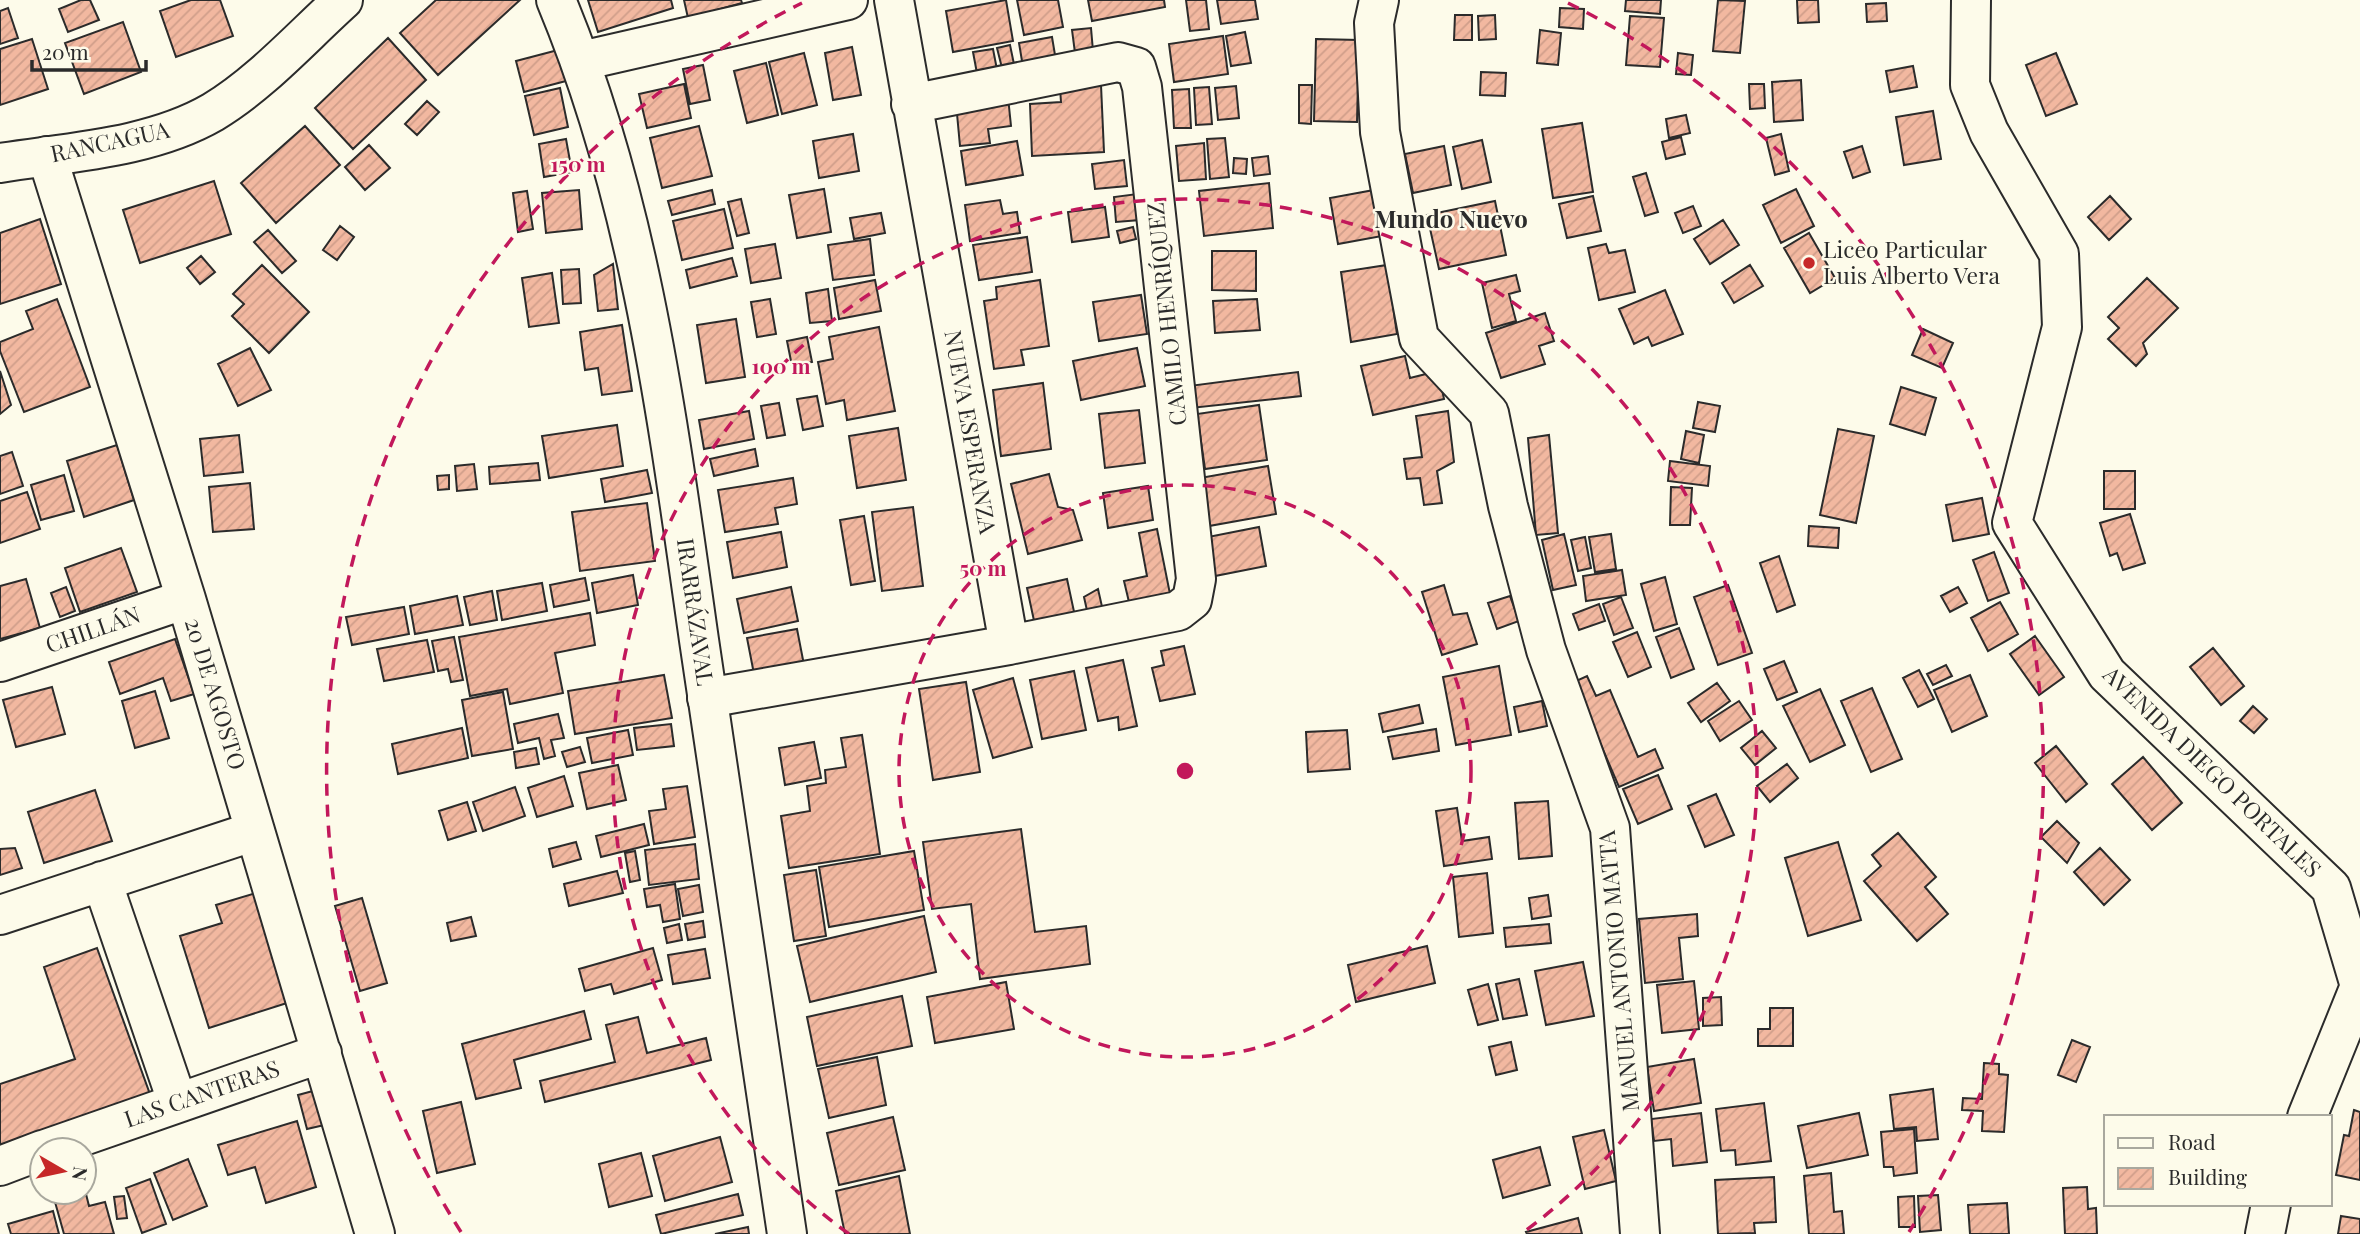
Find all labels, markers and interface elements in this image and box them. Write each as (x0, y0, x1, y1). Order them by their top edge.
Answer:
scale bar (32, 28, 145, 72)
text: 20 m (42, 37, 89, 65)
street label: RANCAGUA (47, 113, 172, 168)
text: 150 m (551, 149, 605, 177)
street label: CAMILO HENRÍQUEZ (1138, 201, 1193, 427)
district label: Mundo Nuevo (1374, 202, 1528, 234)
place label: Liceo Particular Luis Alberto Vera (1823, 233, 2000, 290)
marker: Liceo Particular Luis Alberto Vera (1801, 255, 1817, 271)
street label: NUEVA ESPERANZA (938, 327, 1005, 537)
text: 100 m (751, 351, 811, 379)
street label: IRARRÁZAVAL (671, 536, 722, 688)
text: 50 m (959, 553, 1007, 581)
street label: CHILLÁN (41, 598, 144, 659)
street label: 20 DE AGOSTO (179, 614, 254, 773)
street label: AVENIDA DIEGO PORTALES (2097, 658, 2329, 883)
centre of rings (1173, 759, 1197, 783)
street label: MANUEL ANTONIO MATTA (1590, 829, 1645, 1113)
street label: LAS CANTERAS (120, 1051, 283, 1134)
legend (2104, 1115, 2332, 1206)
text: Road (2168, 1127, 2216, 1155)
north arrow (28, 1136, 98, 1206)
text: Building (2168, 1162, 2247, 1190)
text: N (67, 1165, 95, 1183)

